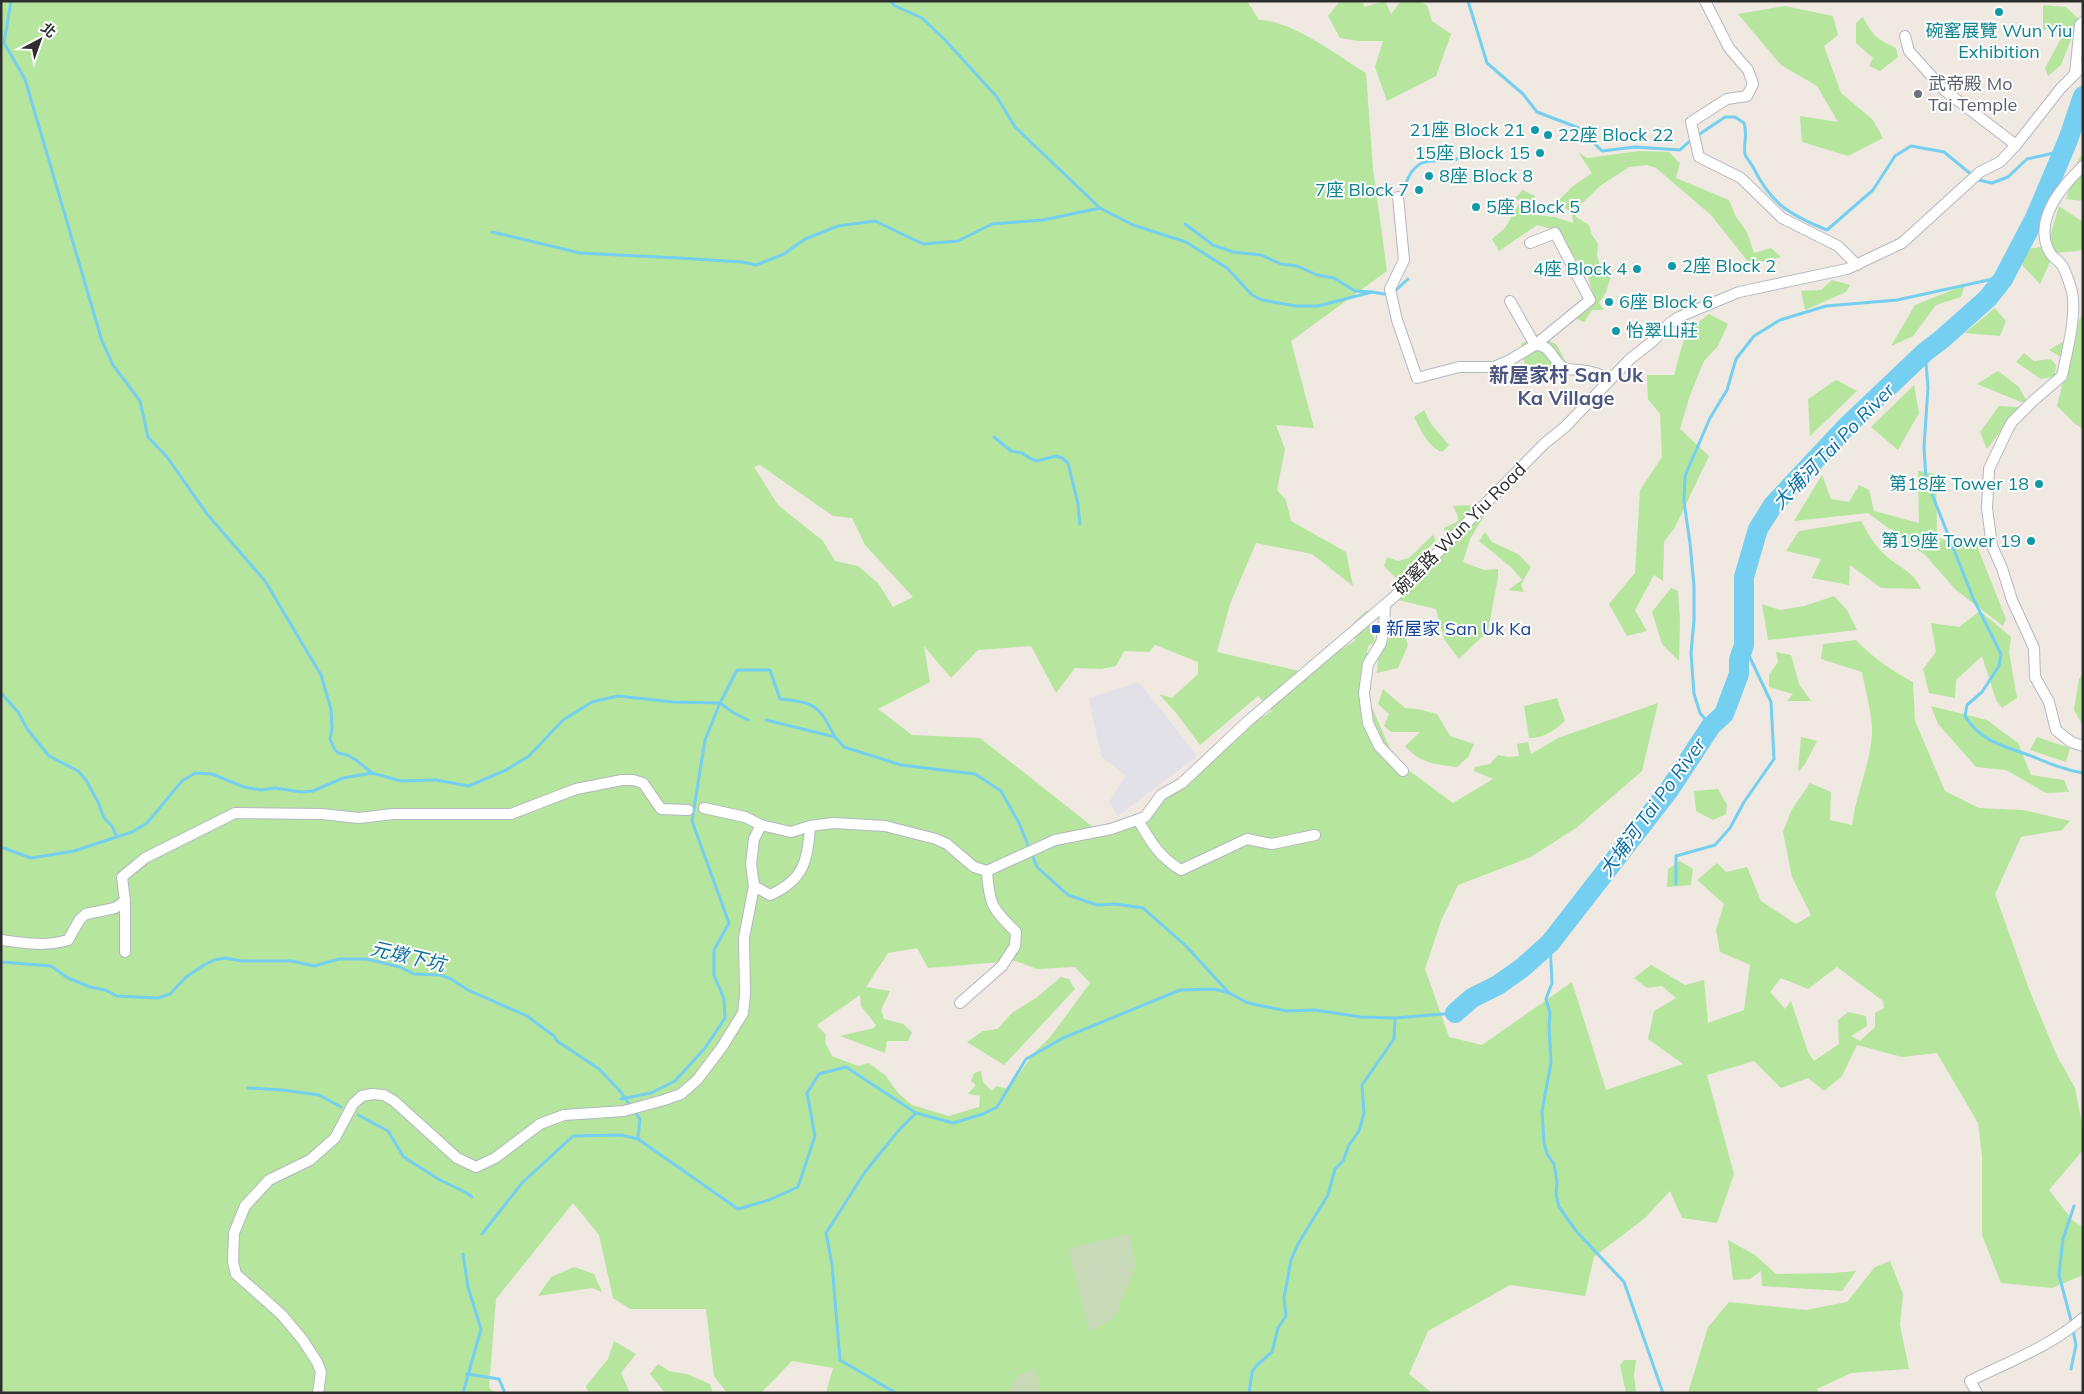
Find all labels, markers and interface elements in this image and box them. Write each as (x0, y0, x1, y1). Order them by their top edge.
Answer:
marker: 碗窰展覽 Wun Yiu Exhibition (1993, 6, 2005, 18)
north arrow (15, 15, 65, 65)
text: 北 (37, 19, 60, 42)
place label: 碗窰展覽 Wun Yiu Exhibition (1925, 19, 2073, 63)
place label: 武帝殿 Mo Tai Temple (1928, 72, 2017, 116)
marker: 武帝殿 Mo Tai Temple (1912, 88, 1924, 100)
place label: 21座 Block 21 (1409, 118, 1525, 141)
place label: 22座 Block 22 (1558, 123, 1674, 146)
marker: 21座 Block 21 (1529, 124, 1541, 136)
marker: 22座 Block 22 (1542, 129, 1554, 141)
place label: 15座 Block 15 (1414, 141, 1530, 164)
marker: 15座 Block 15 (1534, 147, 1546, 159)
place label: 8座 Block 8 (1439, 164, 1533, 187)
marker: 8座 Block 8 (1423, 170, 1435, 182)
place label: 7座 Block 7 (1315, 178, 1409, 201)
marker: 7座 Block 7 (1413, 184, 1425, 196)
place label: 5座 Block 5 (1486, 195, 1580, 218)
marker: 5座 Block 5 (1470, 201, 1482, 213)
place label: 2座 Block 2 (1682, 254, 1776, 277)
place label: 4座 Block 4 (1533, 257, 1627, 280)
marker: 2座 Block 2 (1666, 260, 1678, 272)
marker: 4座 Block 4 (1631, 263, 1643, 275)
place label: 6座 Block 6 (1619, 290, 1713, 313)
marker: 6座 Block 6 (1603, 296, 1615, 308)
place label: 怡翠山莊 (1626, 319, 1698, 342)
marker: 怡翠山莊 (1610, 325, 1622, 337)
district label: 新屋家村 San Uk Ka Village (1489, 362, 1644, 410)
water label: 大埔河 Tai Po River (1767, 377, 1900, 514)
street label: 碗窰路 Wun Yiu Road (1389, 458, 1531, 600)
place label: 第18座 Tower 18 (1889, 472, 2029, 495)
marker: 第18座 Tower 18 (2033, 478, 2045, 490)
place label: 第19座 Tower 19 (1881, 529, 2021, 552)
marker: 第19座 Tower 19 (2025, 535, 2037, 547)
place label: 新屋家 San Uk Ka (1386, 617, 1531, 640)
marker: 新屋家 San Uk Ka (1370, 623, 1382, 635)
water label: 大埔河 Tai Po River (1594, 732, 1711, 881)
water label: 元墩下坑 (368, 936, 451, 977)

